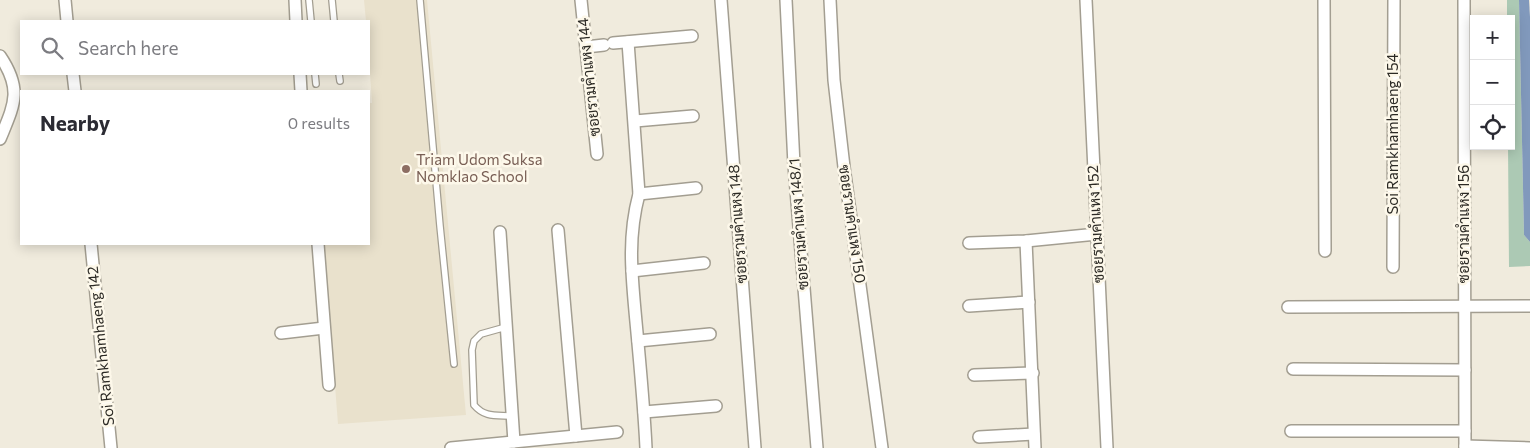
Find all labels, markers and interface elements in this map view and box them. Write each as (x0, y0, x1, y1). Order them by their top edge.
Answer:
map controls (1470, 15, 1515, 150)
button: + (1470, 15, 1515, 60)
street label: ซอยรามคำแหง 144 (573, 17, 603, 137)
search box (20, 20, 370, 75)
icon: search (38, 34, 66, 62)
text: Search here (78, 36, 178, 59)
street label: Soi Ramkhamhaeng 154 (1383, 53, 1401, 215)
button: − (1470, 60, 1515, 105)
button: locate (1470, 105, 1515, 150)
text: Nearby (40, 110, 110, 135)
text: 0 results (288, 113, 350, 132)
place label: Triam Udom Suksa Nomklao School (416, 150, 543, 185)
street label: ซอยรามคำแหง 148/1 (784, 158, 812, 290)
marker: Triam Udom Suksa Nomklao School (400, 163, 412, 175)
street label: ซอยรามคำแหง 150 (836, 163, 870, 284)
street label: ซอยรามคำแหง 148 (724, 164, 750, 284)
street label: ซอยรามคำแหง 152 (1083, 165, 1107, 283)
street label: ซอยรามคำแหง 156 (1454, 165, 1472, 283)
street label: Soi Ramkhamhaeng 142 (83, 265, 117, 427)

